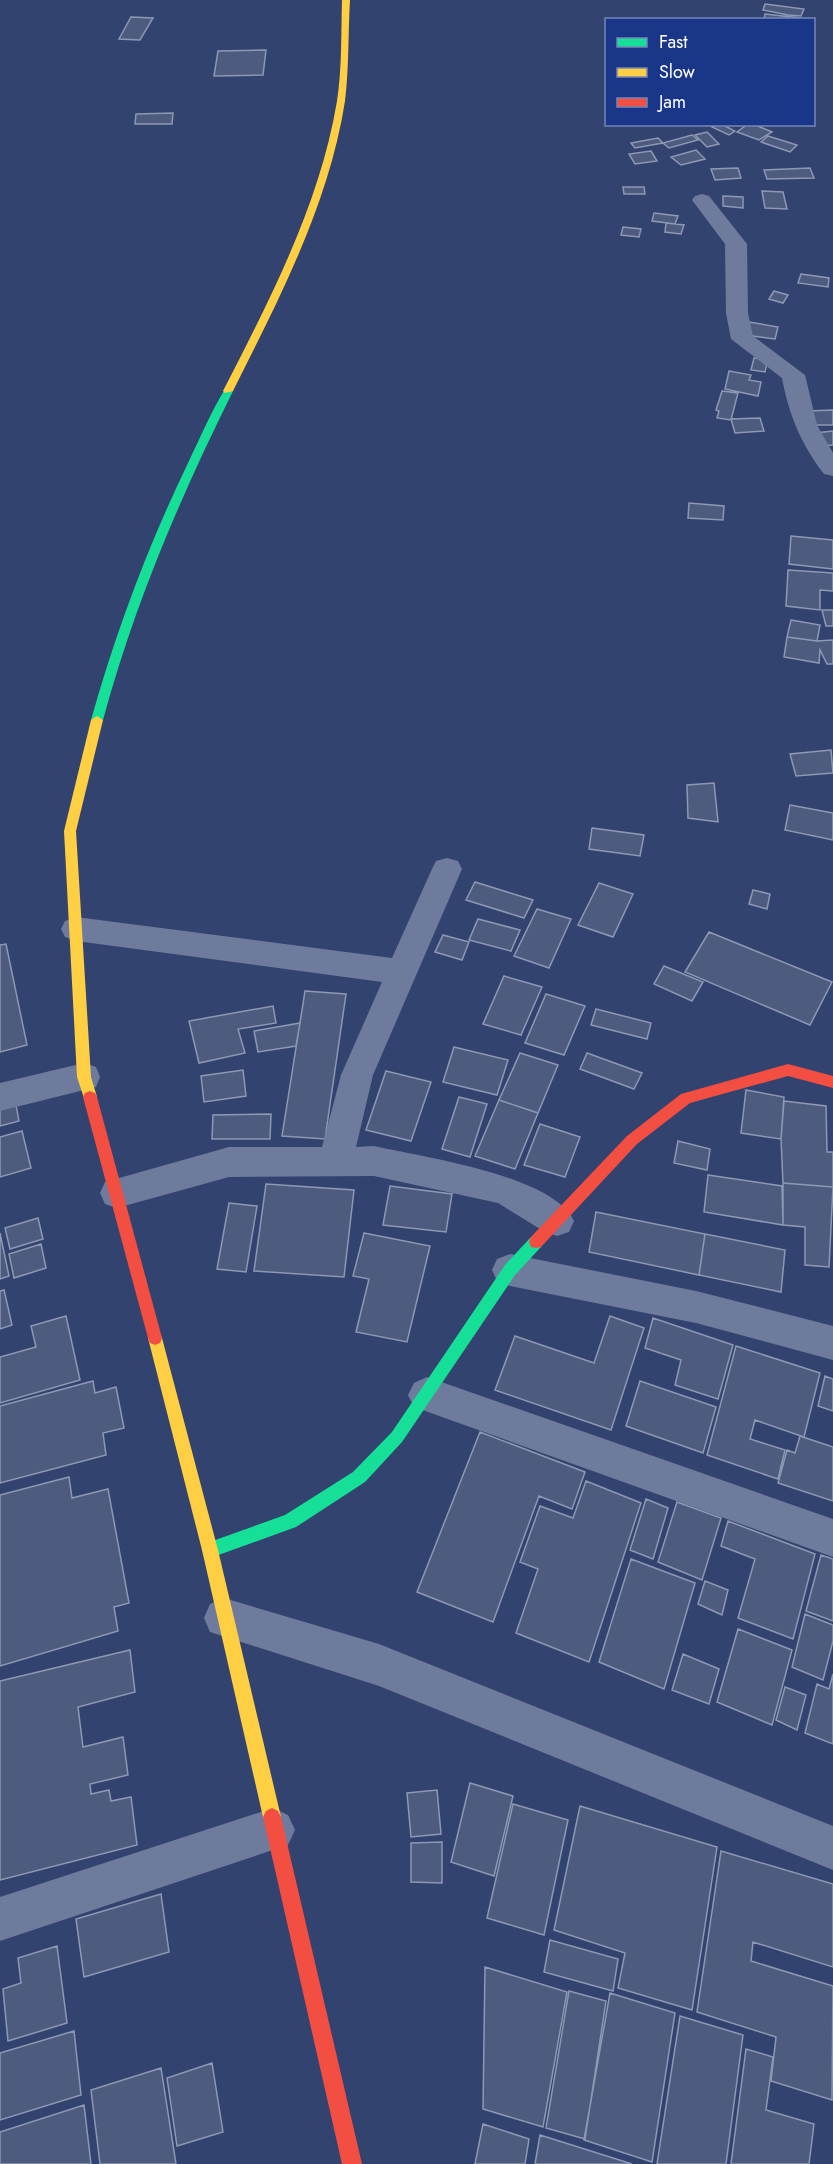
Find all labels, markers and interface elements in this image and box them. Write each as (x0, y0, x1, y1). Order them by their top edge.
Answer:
legend (605, 18, 815, 126)
text: Fast (659, 29, 688, 55)
text: Slow (659, 59, 696, 85)
text: Jam (657, 89, 686, 115)

